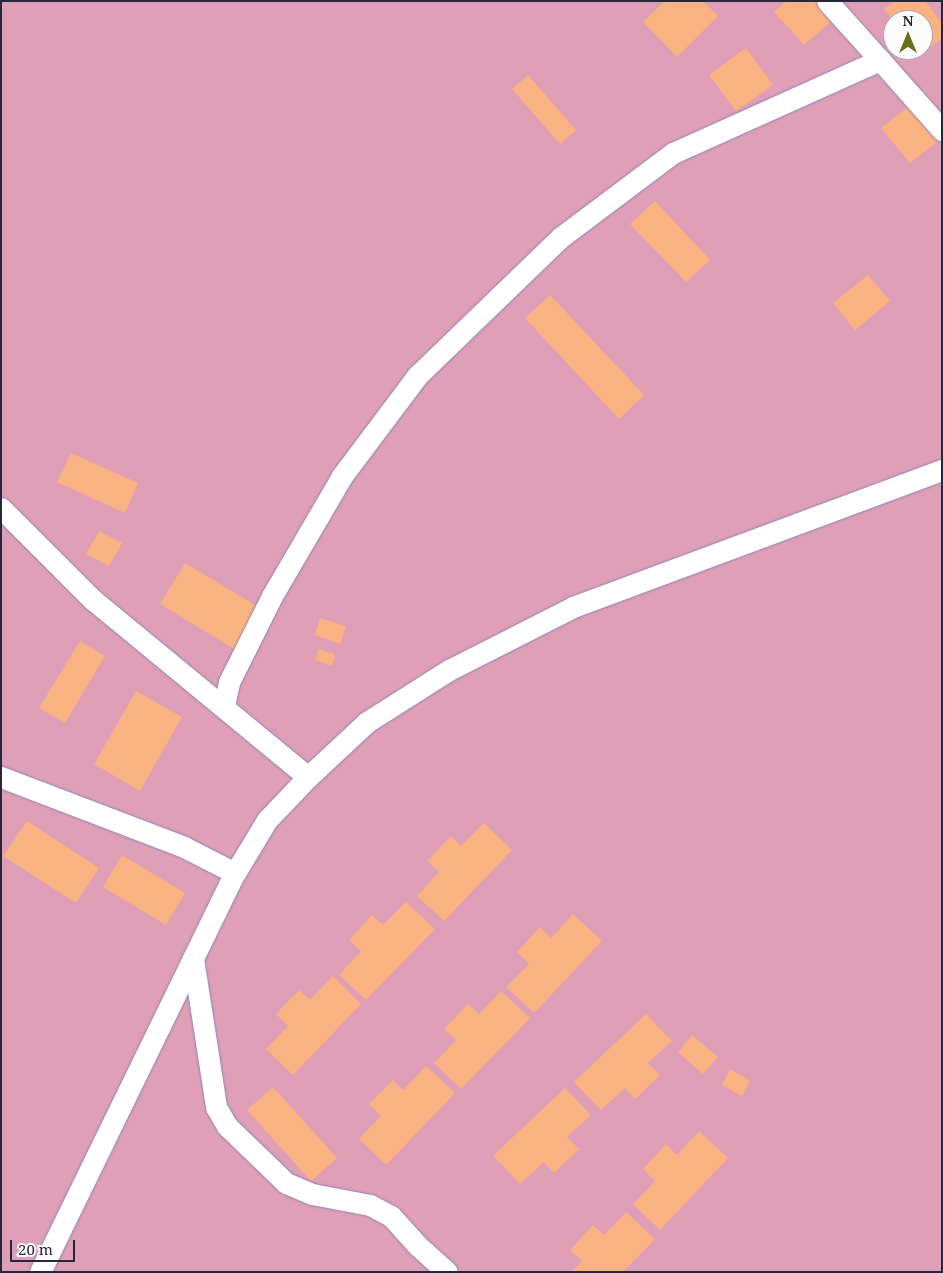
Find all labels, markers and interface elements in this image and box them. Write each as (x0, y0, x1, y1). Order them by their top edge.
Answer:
north arrow (883, 10, 933, 60)
text: N (902, 11, 914, 30)
scale bar (12, 1230, 78, 1262)
text: 20 m (18, 1239, 53, 1259)

